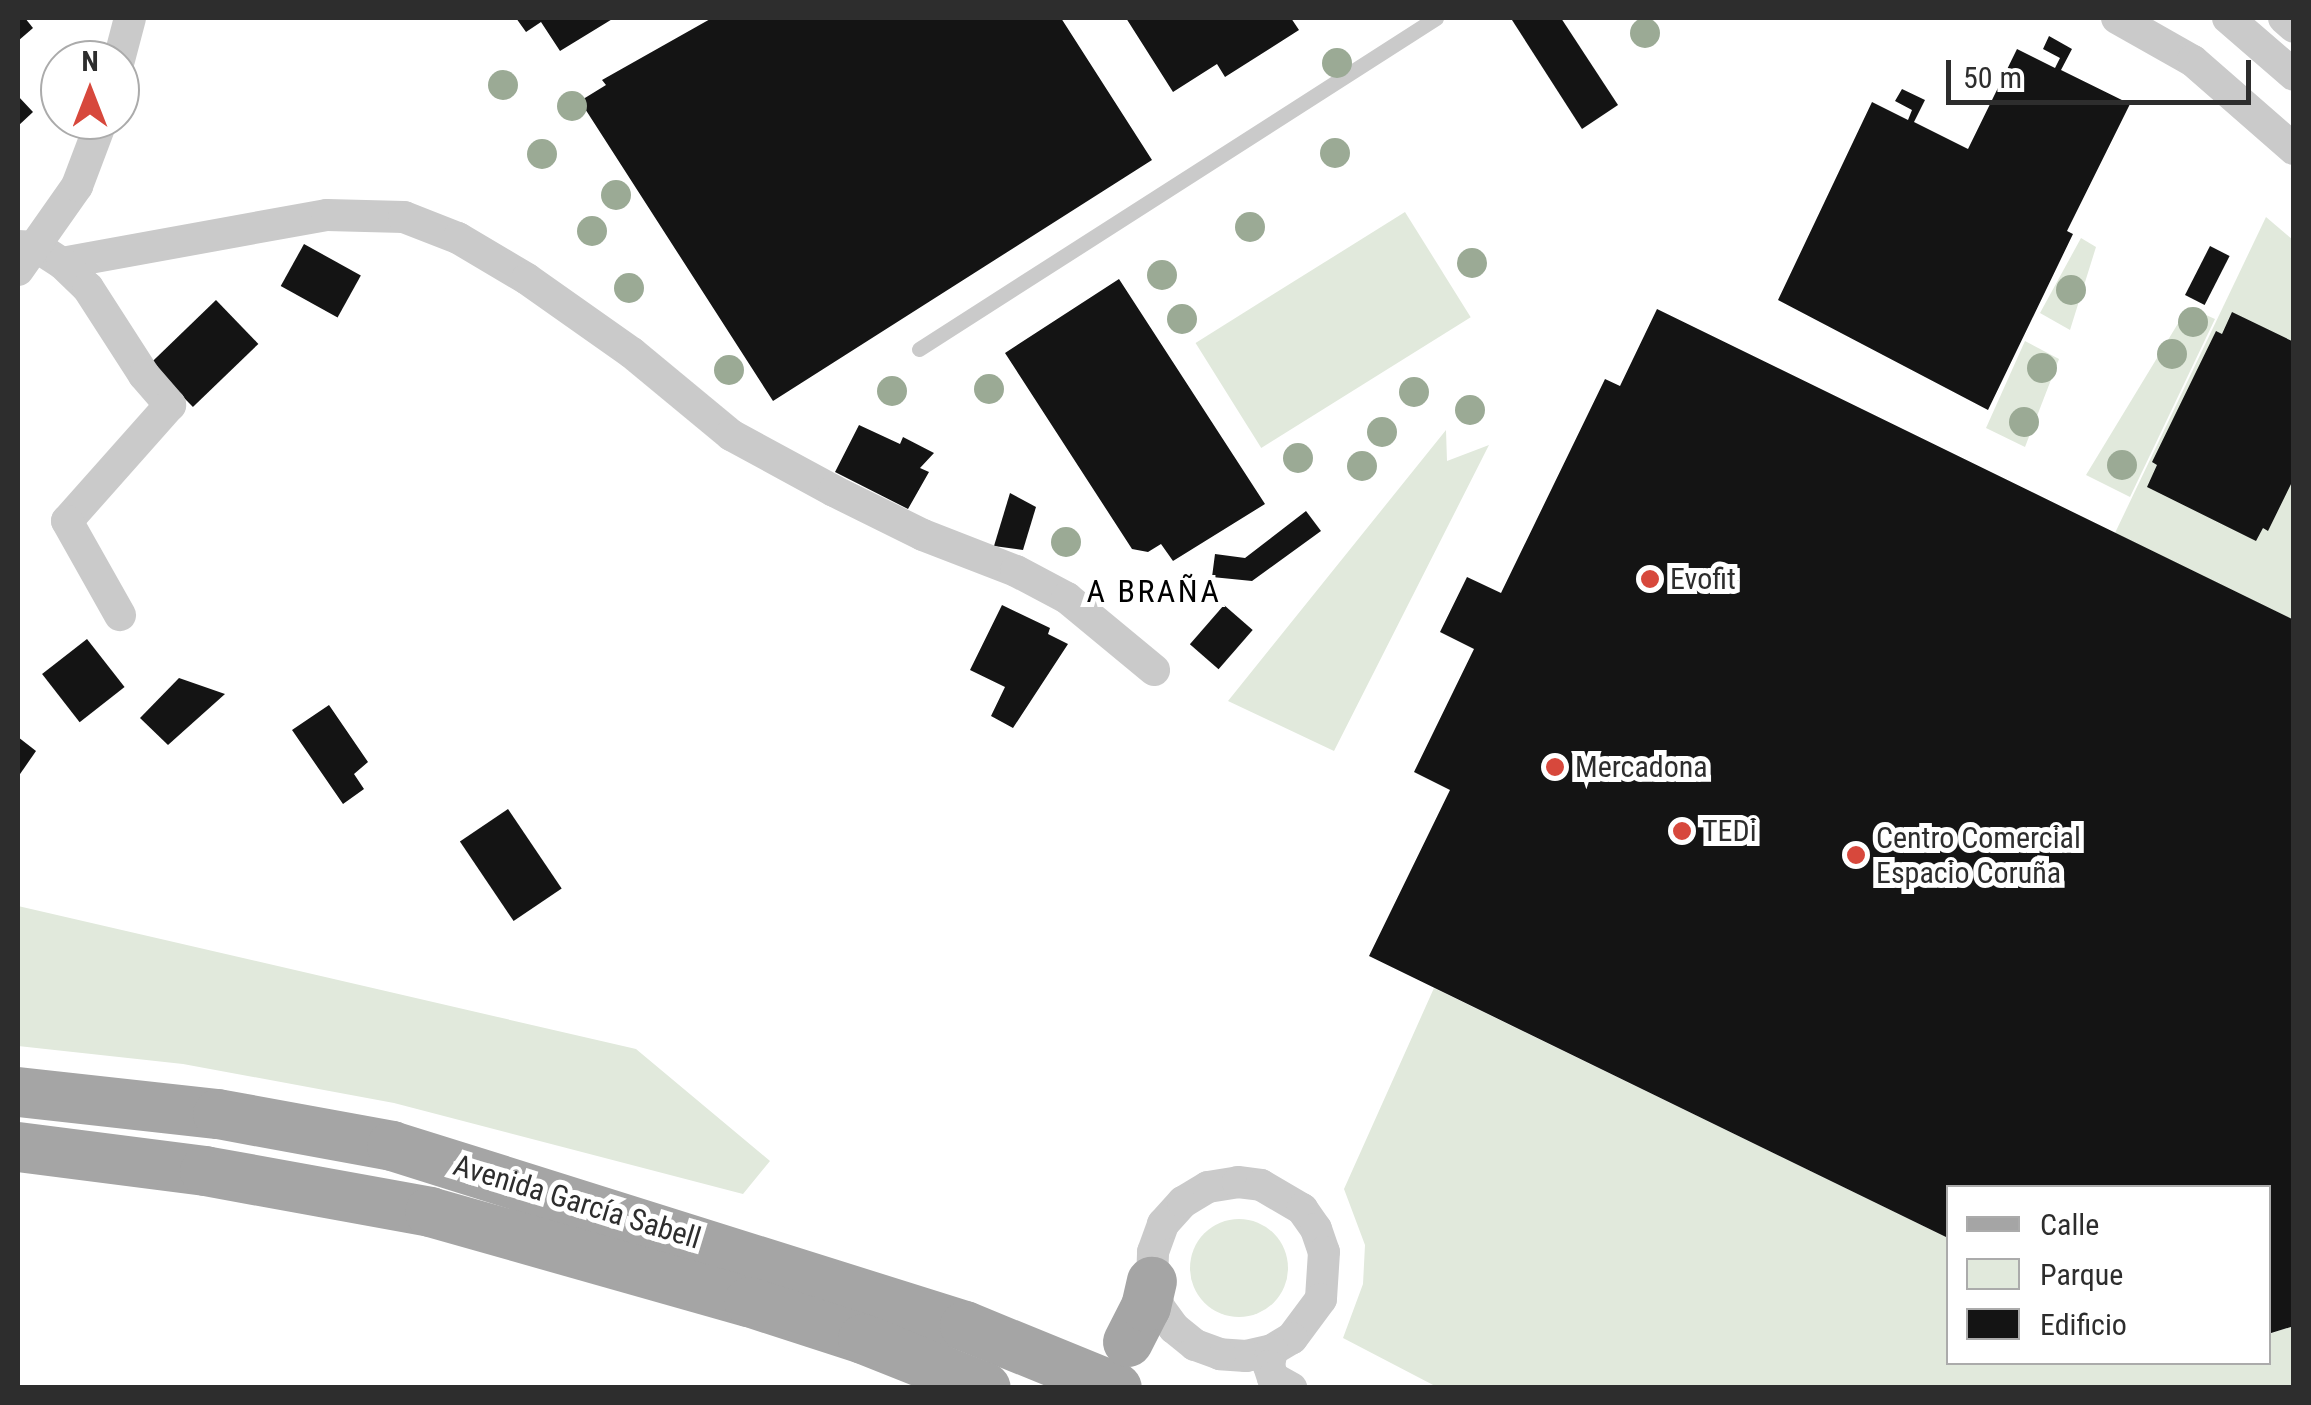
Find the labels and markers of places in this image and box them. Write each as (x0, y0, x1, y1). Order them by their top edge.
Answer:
place label: Evofit (1670, 561, 1736, 597)
marker: Evofit (1639, 568, 1661, 590)
place label: Mercadona (1575, 749, 1708, 785)
marker: Mercadona (1544, 756, 1566, 778)
place label: TEDi (1702, 813, 1757, 849)
marker: TEDi (1671, 820, 1693, 842)
place label: Centro Comercial Espacio Coruña (1876, 820, 2081, 890)
marker: Centro Comercial Espacio Coruña (1845, 844, 1867, 866)

